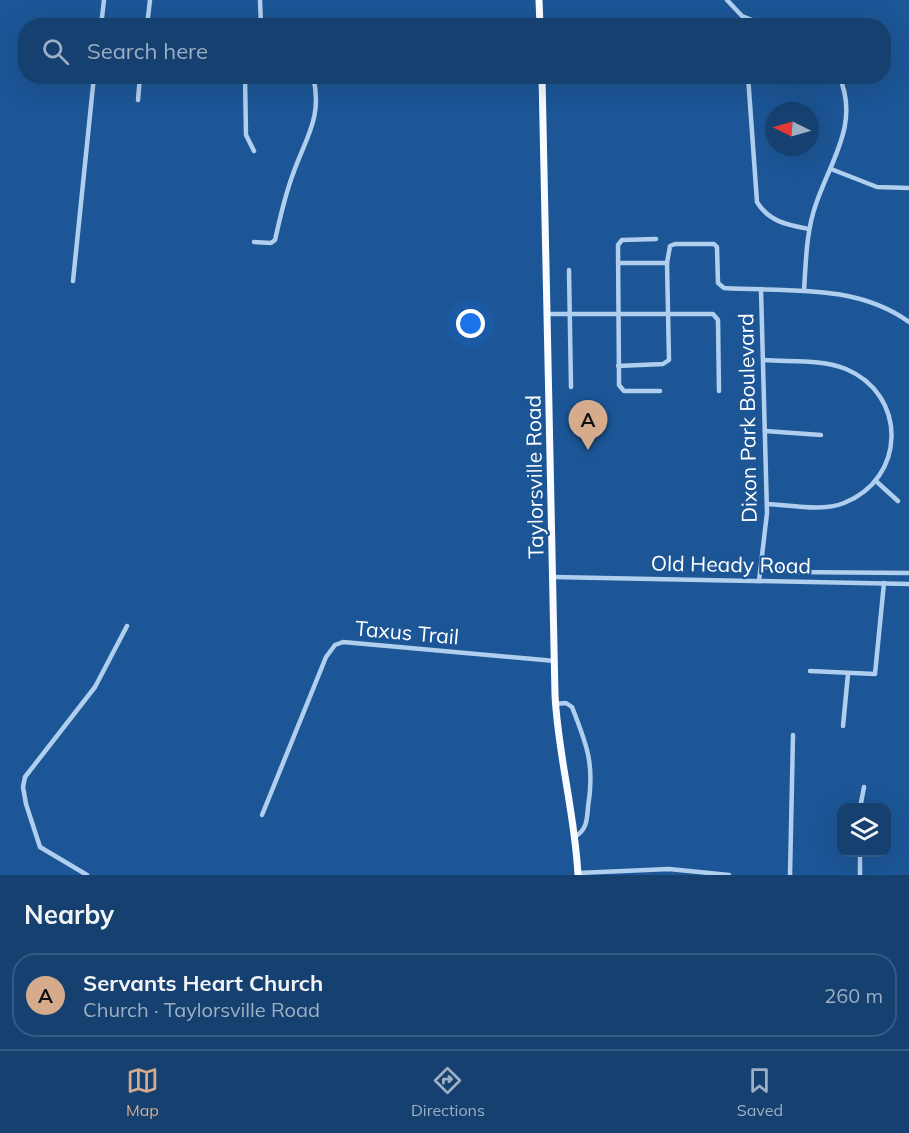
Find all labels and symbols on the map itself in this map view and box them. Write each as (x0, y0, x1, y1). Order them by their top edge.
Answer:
north arrow (765, 102, 819, 156)
your location (456, 309, 485, 338)
street label: Dixon Park Boulevard (732, 313, 762, 523)
street label: Taylorsville Road (520, 395, 548, 559)
pin: A (568, 400, 608, 450)
street label: Old Heady Road (651, 550, 811, 578)
street label: Taxus Trail (354, 615, 460, 649)

